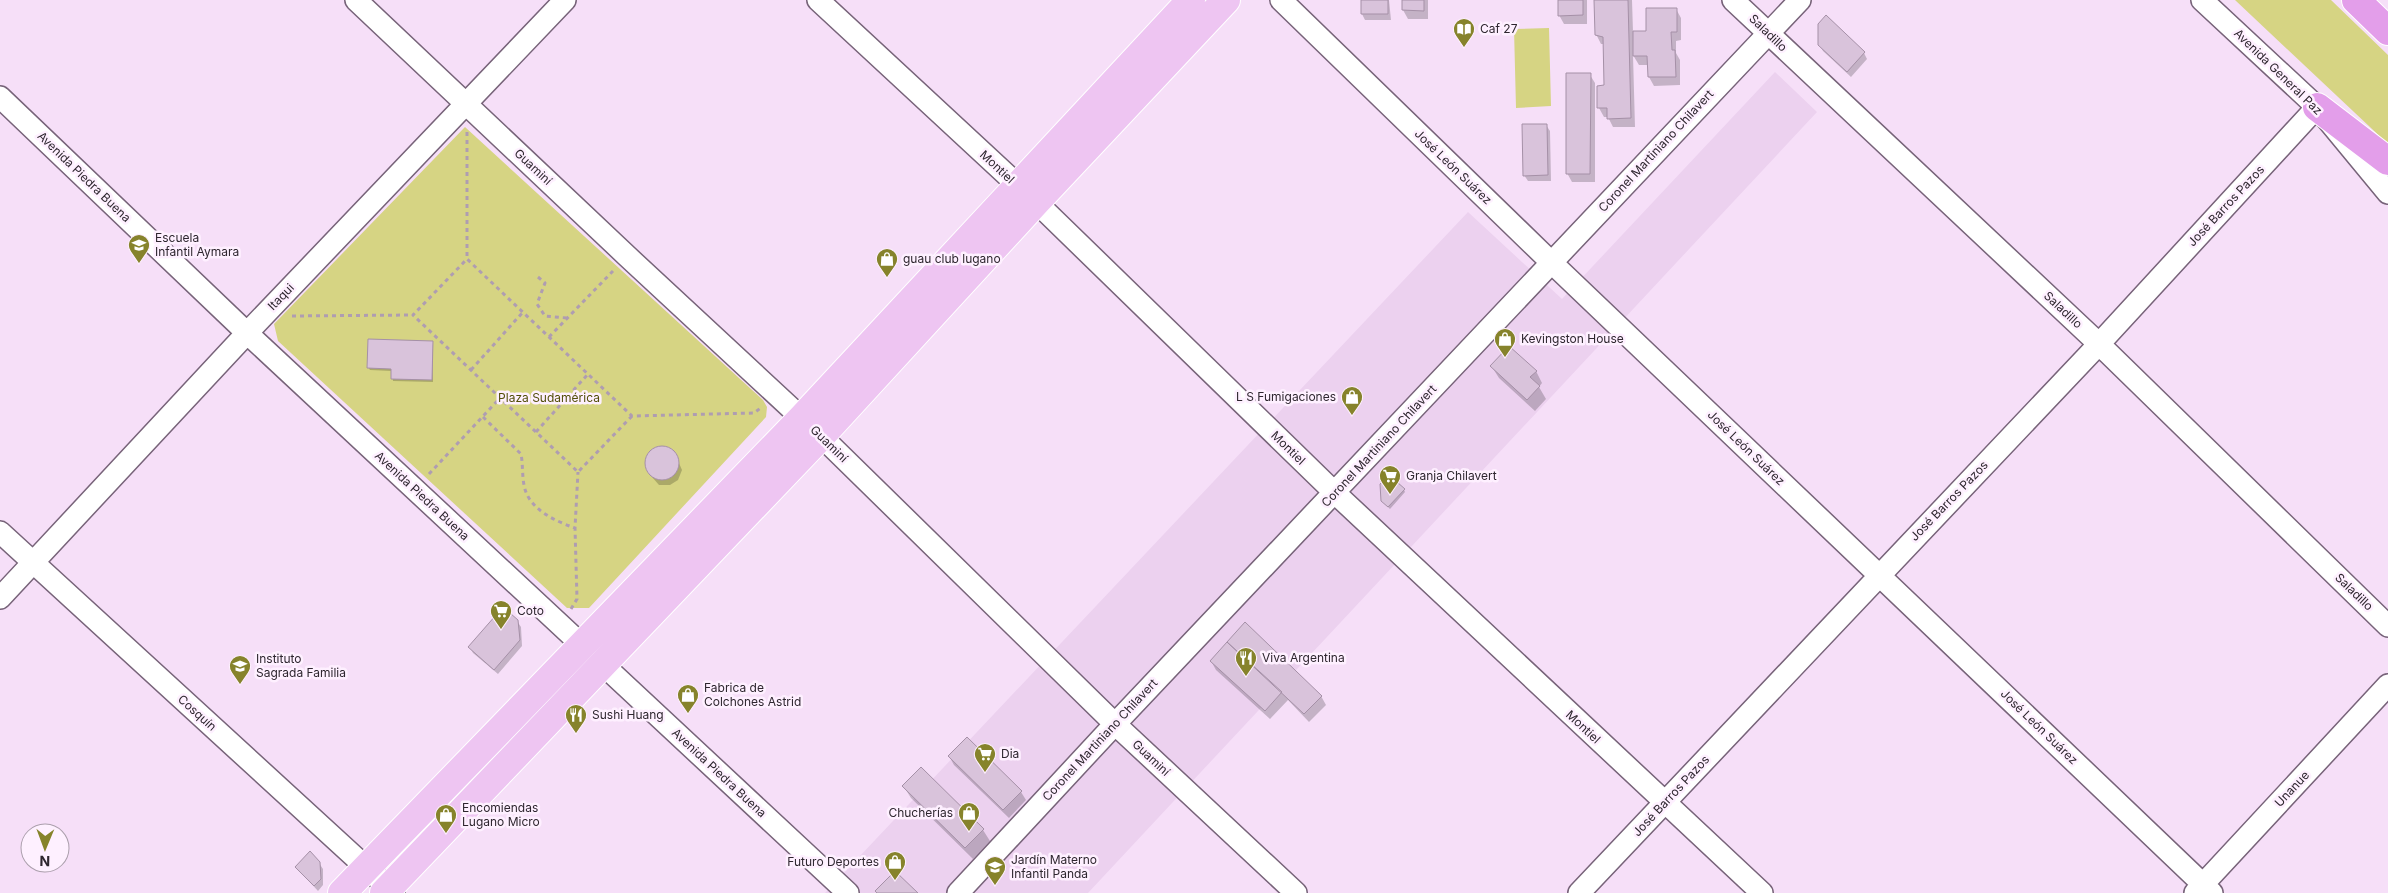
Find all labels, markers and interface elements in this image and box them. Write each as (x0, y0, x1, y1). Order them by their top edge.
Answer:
street label: Saladillo (1746, 11, 1791, 54)
library icon: Caf 27 (1452, 17, 1476, 48)
place label: Caf 27 (1480, 21, 1518, 36)
street label: Avenida General Paz (2231, 26, 2326, 118)
street label: Coronel Martiniano Chilavert (1595, 86, 1716, 215)
street label: José León Suárez (1412, 126, 1495, 207)
street label: Avenida Piedra Buena (35, 128, 134, 225)
street label: Guaminí (511, 145, 555, 188)
street label: Montiel (977, 147, 1018, 186)
street label: José Barros Pazos (2184, 162, 2267, 249)
place label: Escuela Infantil Aymara (155, 230, 239, 259)
school or university icon: Escuela Infantil Aymara (127, 233, 151, 264)
shop icon: guau club lugano (875, 247, 899, 278)
place label: guau club lugano (903, 251, 1001, 266)
street label: Itaqui (264, 280, 297, 313)
street label: Saladillo (2041, 288, 2086, 331)
shop icon: Kevingston House (1493, 327, 1517, 358)
place label: Kevingston House (1521, 331, 1624, 346)
street label: Coronel Martiniano Chilavert (1318, 381, 1439, 510)
shop icon: L S Fumigaciones (1340, 385, 1364, 416)
place label: L S Fumigaciones (1236, 389, 1336, 404)
park label: Plaza Sudamérica (498, 390, 600, 405)
street label: José León Suárez (1705, 407, 1788, 488)
street label: Guaminí (808, 422, 851, 465)
street label: Montiel (1268, 428, 1309, 468)
street label: Avenida Piedra Buena (372, 448, 473, 543)
street label: José Barros Pazos (1907, 457, 1991, 544)
supermarket icon: Granja Chilavert (1378, 464, 1402, 495)
place label: Granja Chilavert (1406, 468, 1497, 483)
street label: Saladillo (2332, 570, 2377, 613)
supermarket icon: Coto (489, 599, 513, 630)
place label: Coto (517, 603, 544, 618)
restaurant icon: Viva Argentina (1234, 646, 1258, 677)
place label: Viva Argentina (1262, 650, 1345, 665)
place label: Instituto Sagrada Familia (256, 651, 346, 680)
school or university icon: Instituto Sagrada Familia (228, 654, 252, 685)
street label: Coronel Martiniano Chilavert (1039, 675, 1160, 804)
place label: Fabrica de Colchones Astrid (704, 680, 801, 709)
shop icon: Fabrica de Colchones Astrid (676, 683, 700, 714)
street label: José León Suárez (1998, 686, 2081, 767)
street label: Cosquín (175, 691, 220, 734)
restaurant icon: Sushi Huang (564, 703, 588, 734)
place label: Sushi Huang (592, 707, 664, 722)
street label: Montiel (1563, 707, 1604, 746)
street label: Avenida Piedra Buena (669, 725, 770, 820)
street label: Guaminí (1129, 736, 1173, 779)
supermarket icon: Dia (973, 742, 997, 773)
place label: Dia (1001, 746, 1019, 761)
street label: José Barros Pazos (1629, 752, 1712, 839)
street label: Unanue (2271, 767, 2312, 810)
place label: Encomiendas Lugano Micro (462, 800, 540, 829)
shop icon: Chucherías (957, 801, 981, 832)
shop icon: Encomiendas Lugano Micro (434, 803, 458, 834)
place label: Chucherías (888, 805, 953, 820)
north arrow (20, 823, 70, 873)
shop icon: Futuro Deportes (883, 850, 907, 881)
place label: Jardín Materno Infantil Panda (1011, 852, 1097, 881)
text: N (39, 853, 50, 870)
place label: Futuro Deportes (787, 854, 879, 869)
school or university icon: Jardín Materno Infantil Panda (983, 855, 1007, 886)

